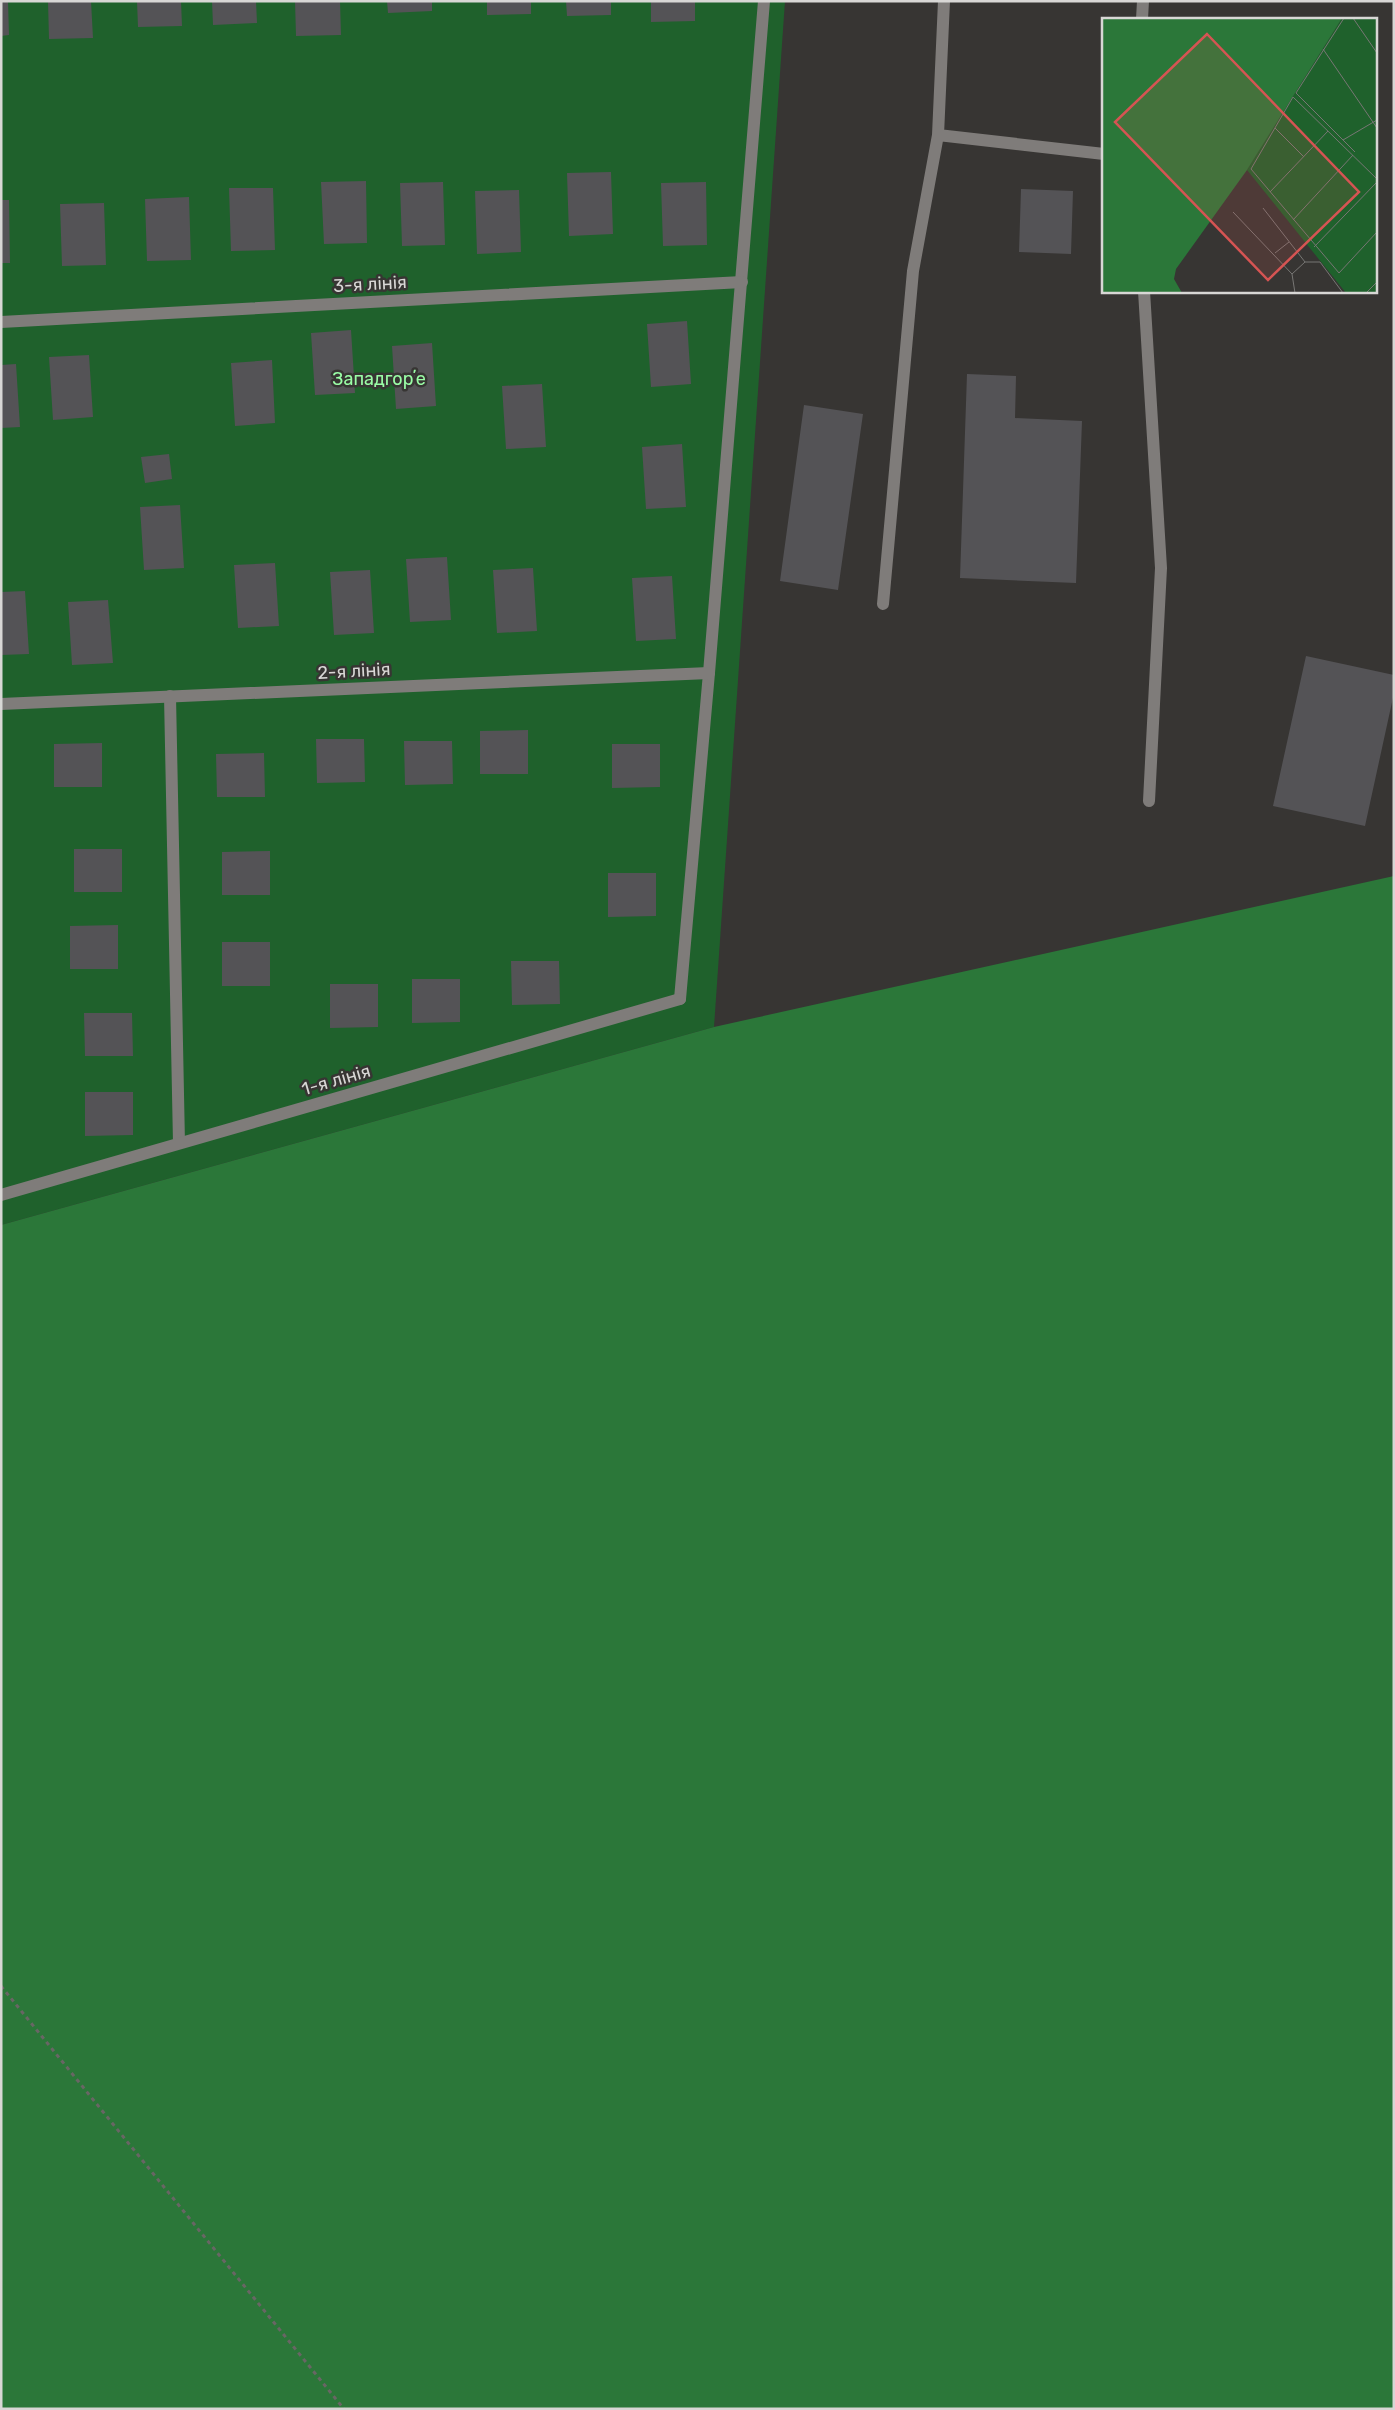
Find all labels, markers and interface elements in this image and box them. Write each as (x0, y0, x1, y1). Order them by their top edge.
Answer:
inset map (1102, 18, 1378, 292)
street label: 3-я лінія (333, 271, 407, 297)
park label: Западгорʼе (332, 368, 426, 390)
street label: 2-я лінія (317, 658, 391, 684)
street label: 1-я лінія (299, 1060, 373, 1100)

